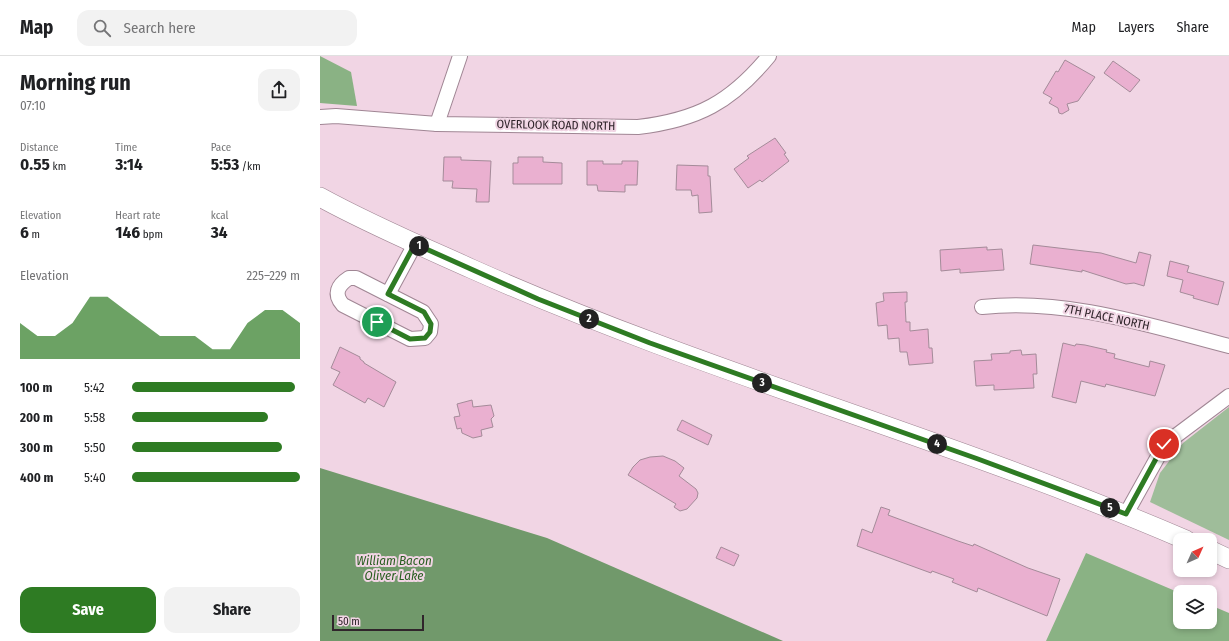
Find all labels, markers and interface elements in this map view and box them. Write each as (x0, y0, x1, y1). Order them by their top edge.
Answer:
search box (77, 10, 357, 46)
text: Map (20, 16, 53, 39)
icon: search (91, 17, 113, 39)
text: Search here (123, 19, 196, 37)
text: Map (1072, 19, 1096, 36)
text: Layers (1118, 19, 1154, 36)
text: Share (1176, 19, 1209, 36)
text: Morning run (20, 69, 131, 96)
button: share (258, 69, 300, 111)
text: 07:10 (20, 98, 46, 113)
street label: OVERLOOK ROAD NORTH (497, 117, 615, 133)
text: Distance (20, 141, 59, 154)
text: Time (115, 141, 137, 154)
text: Pace (211, 141, 231, 154)
text: 0.55 (20, 154, 50, 175)
text: 3:14 (115, 154, 143, 175)
text: 5:53 (211, 154, 239, 175)
text: km (50, 160, 66, 173)
text: /km (239, 160, 261, 173)
text: Elevation (20, 209, 61, 222)
text: Heart rate (115, 209, 161, 222)
text: kcal (211, 209, 228, 222)
text: 6 (20, 222, 29, 243)
text: 146 (115, 222, 140, 243)
text: 34 (211, 222, 227, 243)
text: m (29, 228, 40, 241)
text: bpm (140, 228, 163, 241)
pin: 1 (409, 236, 429, 256)
text: 1 (417, 239, 421, 252)
text: Elevation (20, 268, 69, 283)
text: 225–229 m (246, 268, 300, 283)
street label: 7TH PLACE NORTH (1063, 301, 1151, 333)
pin (360, 305, 394, 339)
pin: 2 (579, 309, 599, 329)
icon: arrive (366, 311, 388, 333)
text: 2 (586, 312, 592, 325)
pin: 3 (752, 373, 772, 393)
text: 3 (759, 376, 765, 389)
text: 100 m (20, 380, 52, 395)
text: 5:42 (84, 380, 105, 395)
text: 200 m (20, 410, 53, 425)
text: 5:58 (84, 410, 105, 425)
pin (1147, 427, 1181, 461)
icon: check (1153, 433, 1175, 455)
pin: 4 (927, 434, 947, 454)
text: 4 (934, 437, 940, 450)
text: 300 m (20, 440, 53, 455)
text: 5:50 (84, 440, 106, 455)
text: 400 m (20, 470, 54, 485)
text: 5:40 (84, 470, 106, 485)
pin: 5 (1100, 498, 1120, 518)
text: 5 (1107, 501, 1113, 514)
north arrow (1173, 533, 1217, 577)
map controls (1173, 533, 1217, 629)
water label: William Bacon Oliver Lake (356, 553, 432, 583)
button: layers (1173, 585, 1217, 629)
button: Save (20, 587, 156, 633)
button: Share (164, 587, 300, 633)
scale bar (332, 613, 424, 632)
text: 50 m (338, 615, 360, 628)

